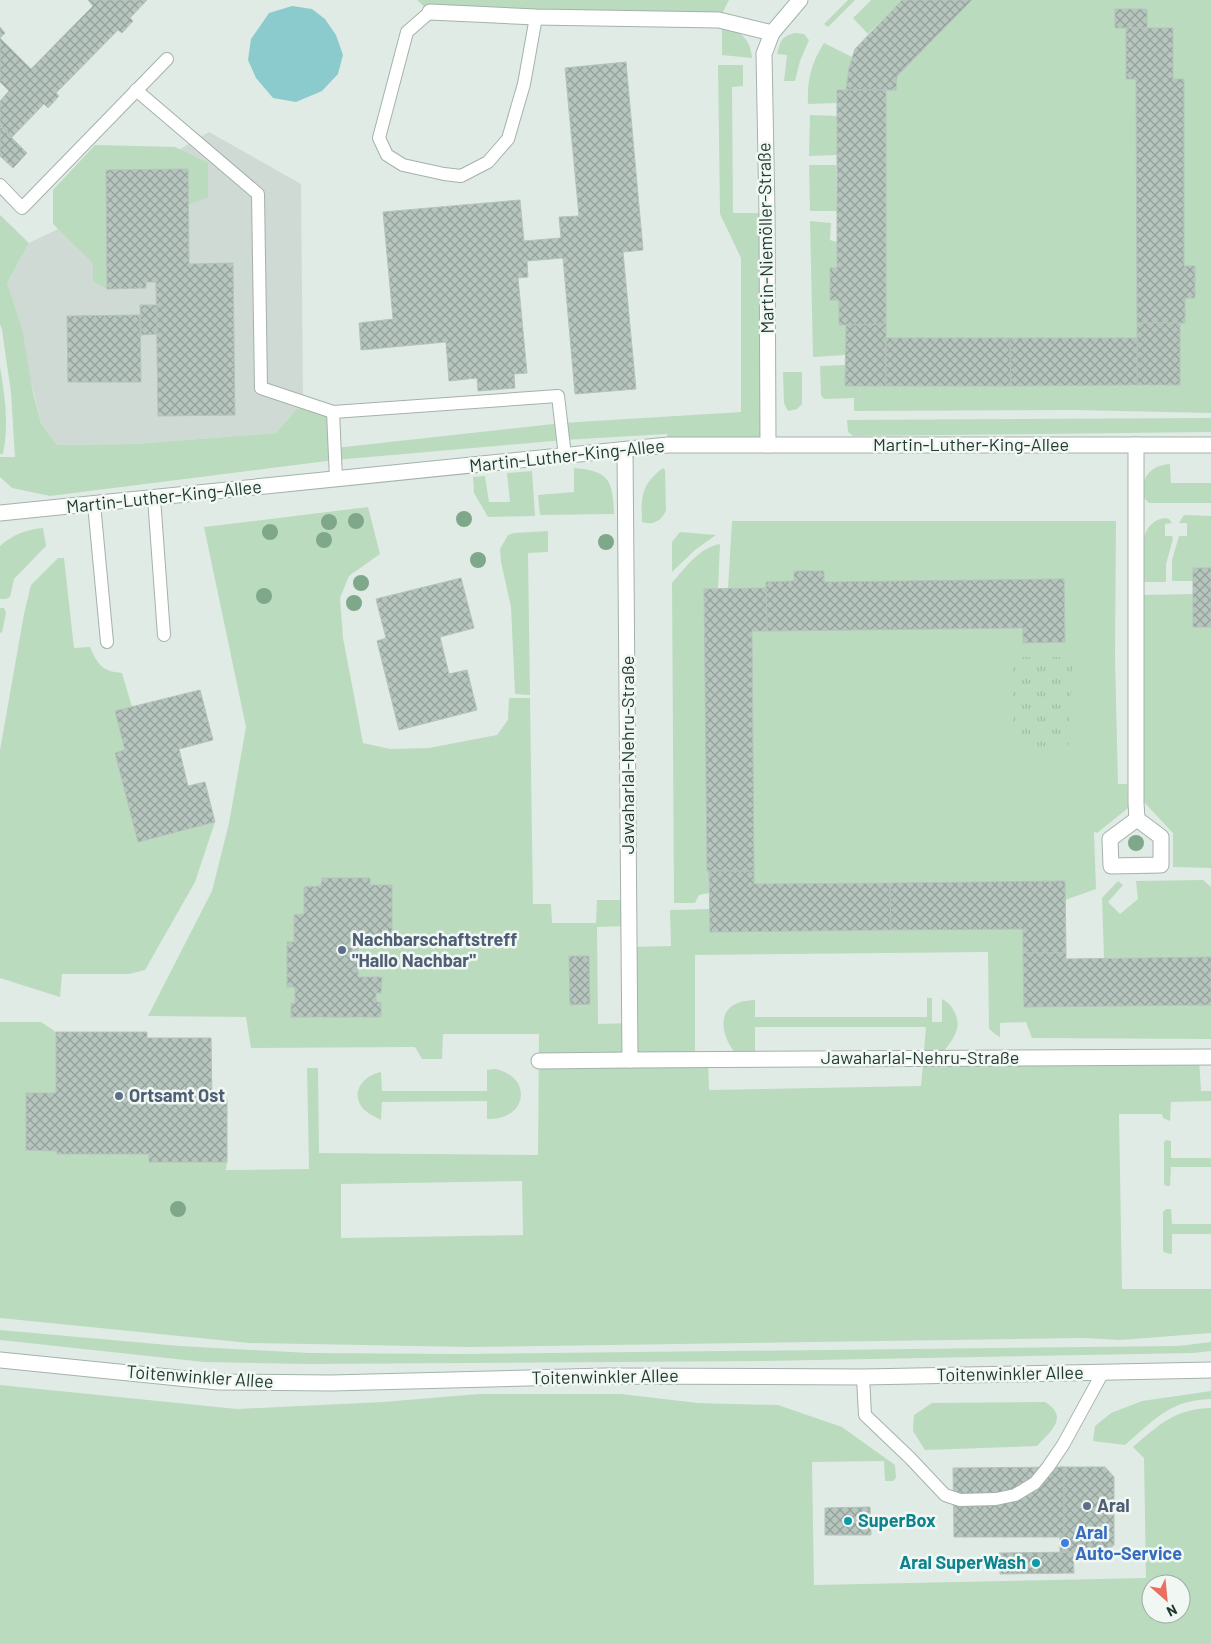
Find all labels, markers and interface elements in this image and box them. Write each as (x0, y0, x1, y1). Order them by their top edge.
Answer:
street label: Martin-Niemöller-Straße (752, 142, 778, 334)
street label: Martin-Luther-King-Allee (873, 433, 1069, 455)
street label: Martin-Luther-King-Allee (468, 434, 666, 476)
street label: Martin-Luther-King-Allee (65, 475, 263, 517)
street label: Jawaharlal-Nehru-Straße (616, 656, 638, 854)
place label: Nachbarschaftstreff "Hallo Nachbar" (352, 928, 517, 971)
marker: Nachbarschaftstreff "Hallo Nachbar" (336, 944, 348, 956)
street label: Jawaharlal-Nehru-Straße (821, 1046, 1019, 1068)
place label: Ortsamt Ost (129, 1084, 225, 1106)
marker: Ortsamt Ost (113, 1090, 125, 1102)
street label: Toitenwinkler Allee (126, 1360, 274, 1392)
street label: Toitenwinkler Allee (936, 1361, 1084, 1385)
street label: Toitenwinkler Allee (531, 1364, 679, 1388)
place label: Aral (1097, 1494, 1130, 1516)
marker: Aral (1081, 1500, 1093, 1512)
place label: SuperBox (858, 1509, 936, 1531)
marker: SuperBox (842, 1515, 854, 1527)
place label: Aral Auto-Service (1075, 1521, 1182, 1564)
marker: Aral Auto-Service (1059, 1537, 1071, 1549)
place label: Aral SuperWash (899, 1551, 1026, 1573)
marker: Aral SuperWash (1030, 1557, 1042, 1569)
north arrow (1141, 1574, 1191, 1624)
text: N (1164, 1601, 1180, 1621)

